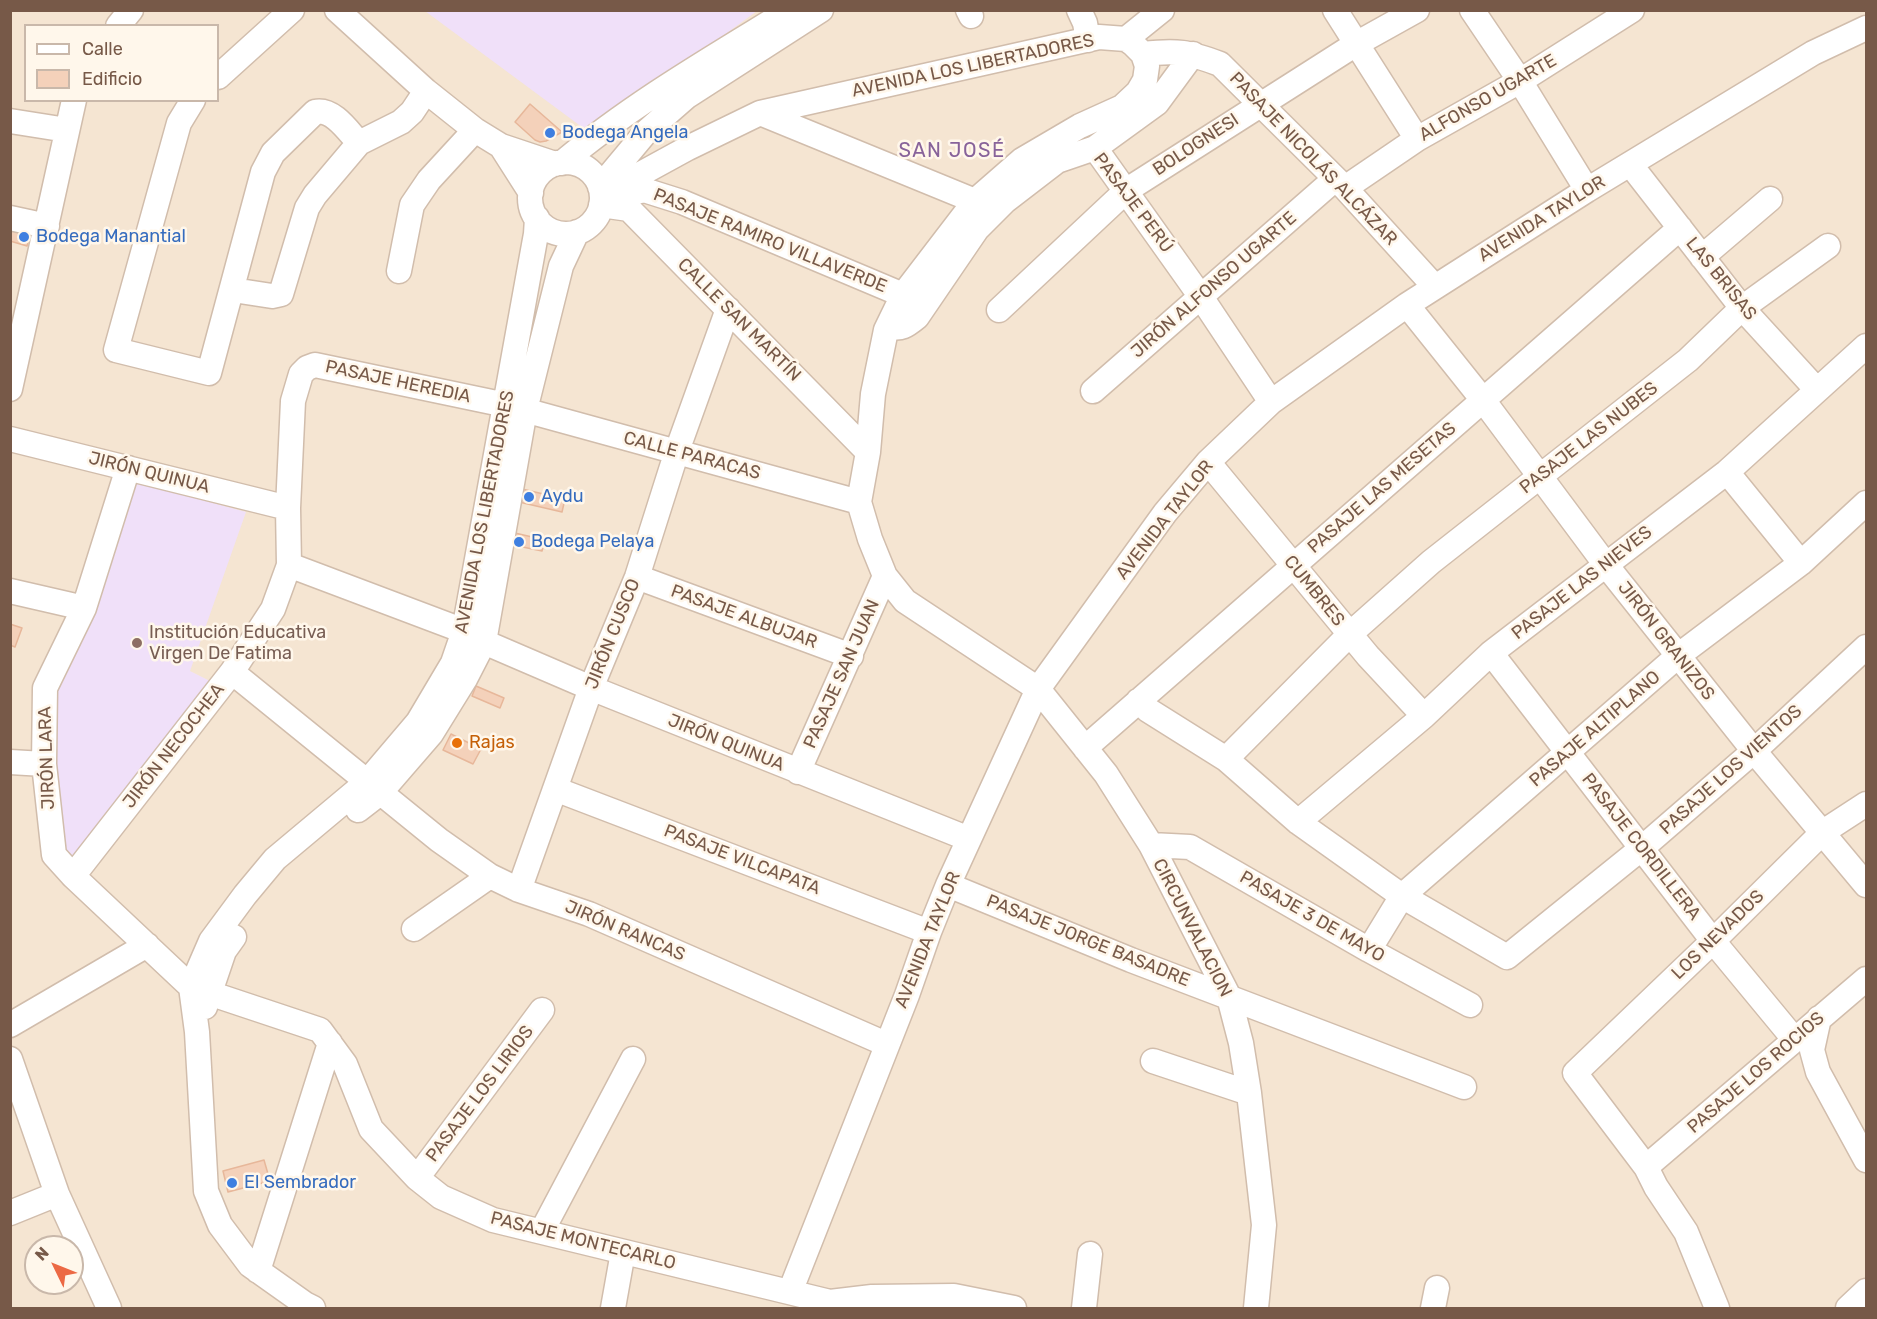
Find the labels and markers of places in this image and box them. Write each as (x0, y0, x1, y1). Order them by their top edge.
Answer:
place label: Bodega Angela (562, 122, 688, 144)
marker: Bodega Angela (543, 126, 557, 140)
place label: Bodega Manantial (36, 226, 186, 248)
marker: Bodega Manantial (17, 230, 31, 244)
place label: Aydu (541, 486, 584, 508)
marker: Aydu (522, 490, 536, 504)
place label: Bodega Pelaya (531, 531, 654, 553)
marker: Bodega Pelaya (512, 535, 526, 549)
place label: Institución Educativa Virgen De Fatima (149, 622, 326, 664)
marker: Institución Educativa Virgen De Fatima (130, 636, 144, 650)
place label: Rajas (469, 732, 515, 754)
marker: Rajas (450, 736, 464, 750)
place label: El Sembrador (244, 1172, 356, 1194)
marker: El Sembrador (225, 1176, 239, 1190)

